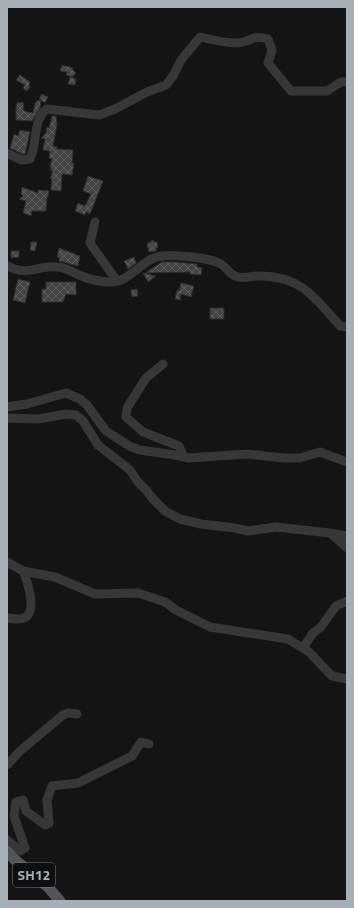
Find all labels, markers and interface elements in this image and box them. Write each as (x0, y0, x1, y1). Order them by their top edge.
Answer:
road number: SH12 (13, 863, 55, 887)

